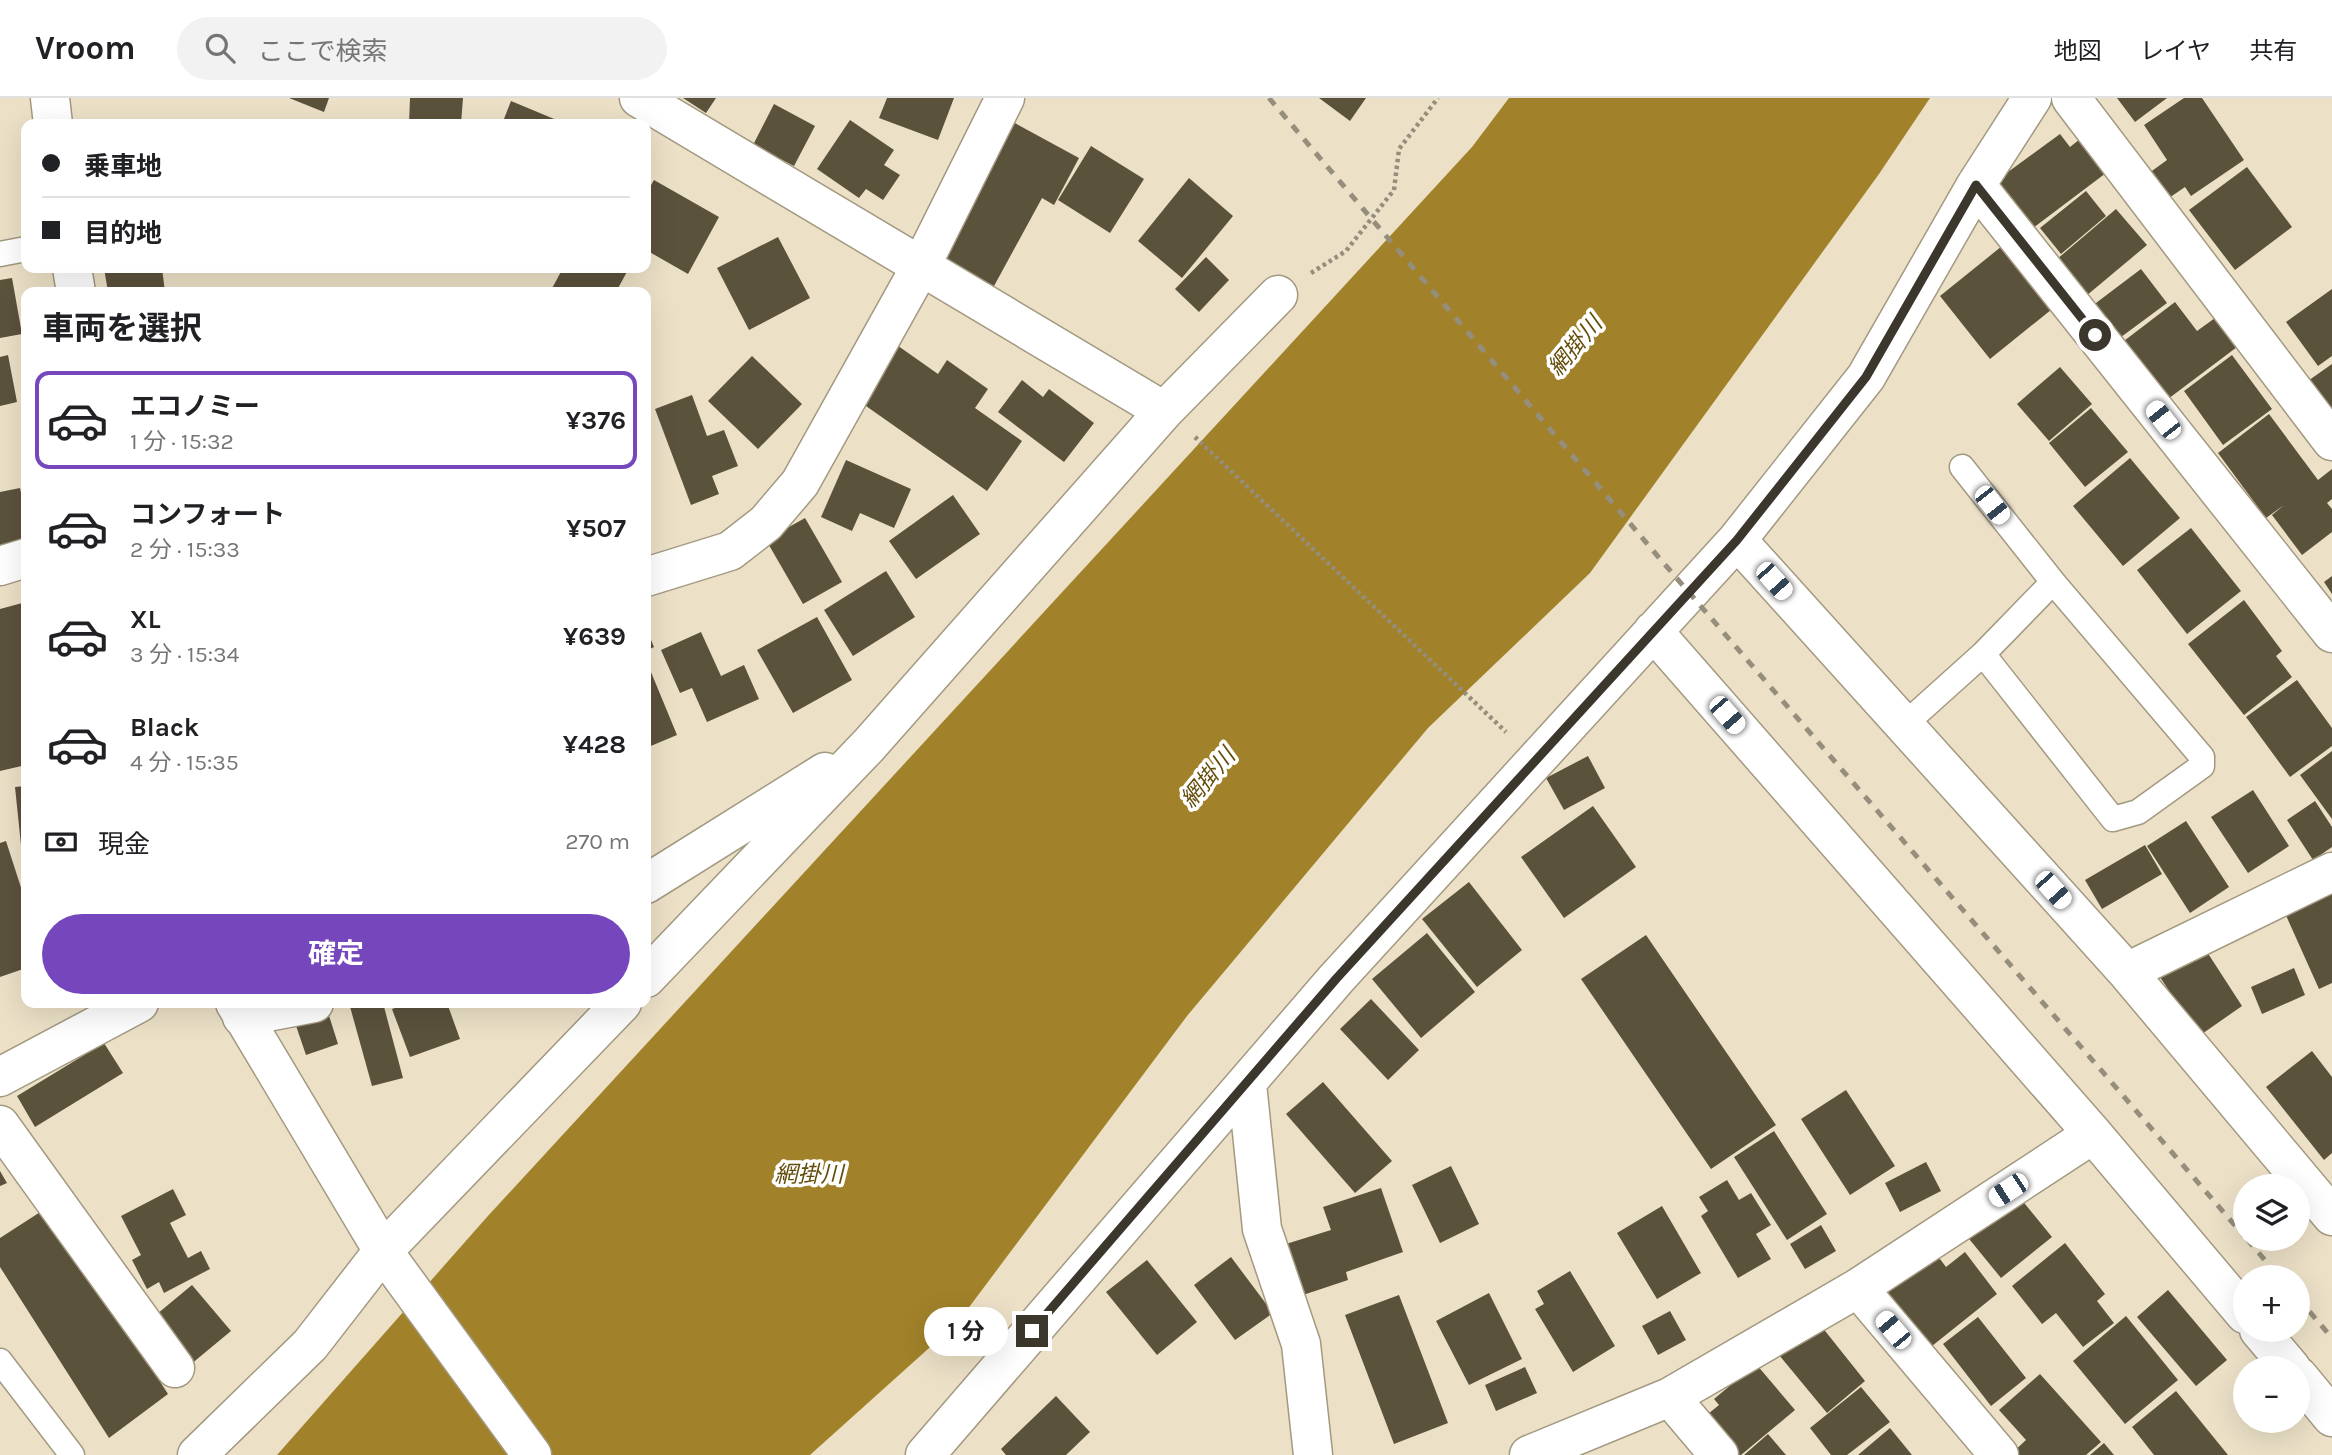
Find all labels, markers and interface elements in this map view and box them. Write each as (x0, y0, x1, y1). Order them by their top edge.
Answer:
search box (177, 17, 667, 80)
text: Vroom (35, 29, 135, 67)
icon: search (201, 29, 239, 67)
text: ここで検索 (257, 36, 387, 67)
text: 地図 (2054, 37, 2102, 65)
text: レイヤ (2140, 37, 2211, 65)
text: 共有 (2249, 37, 2297, 65)
text: 乗車地 (84, 151, 162, 182)
text: 目的地 (84, 218, 162, 249)
water label: 網掛川 (1542, 309, 1609, 381)
text: 車両を選択 (42, 310, 202, 347)
route start (2079, 319, 2111, 351)
icon: car (46, 389, 109, 452)
text: エコノミー (130, 391, 260, 422)
car (2142, 397, 2185, 443)
text: ¥376 (566, 405, 626, 436)
text: 1 分 · 15:32 (130, 428, 234, 455)
car (1971, 482, 2014, 528)
icon: car (46, 497, 109, 560)
text: コンフォート (130, 499, 285, 530)
text: ¥507 (566, 513, 626, 544)
text: 2 分 · 15:33 (130, 536, 240, 563)
car (1753, 558, 1796, 604)
text: XL (130, 604, 161, 635)
icon: car (46, 605, 109, 668)
text: ¥639 (563, 621, 626, 652)
text: 3 分 · 15:34 (130, 641, 239, 668)
car (1706, 692, 1749, 738)
text: Black (130, 712, 199, 743)
icon: car (46, 713, 109, 776)
text: ¥428 (563, 729, 626, 760)
water label: 網掛川 (1175, 741, 1242, 813)
text: 4 分 · 15:35 (130, 749, 239, 776)
icon: cash (42, 823, 80, 861)
text: 270 m (565, 828, 630, 855)
text: 現金 (98, 829, 150, 860)
car (2032, 867, 2075, 913)
button: 確定 (42, 914, 630, 994)
water label: 網掛川 (775, 1161, 847, 1188)
car (1985, 1170, 2032, 1210)
map controls (2233, 1174, 2310, 1433)
button: layers (2233, 1174, 2310, 1251)
button: + (2233, 1265, 2310, 1342)
callout: 1 分 (923, 1306, 1007, 1356)
car (1872, 1307, 1915, 1353)
route end (1016, 1315, 1048, 1347)
text: 1 分 (947, 1318, 985, 1345)
button: − (2233, 1356, 2310, 1433)

